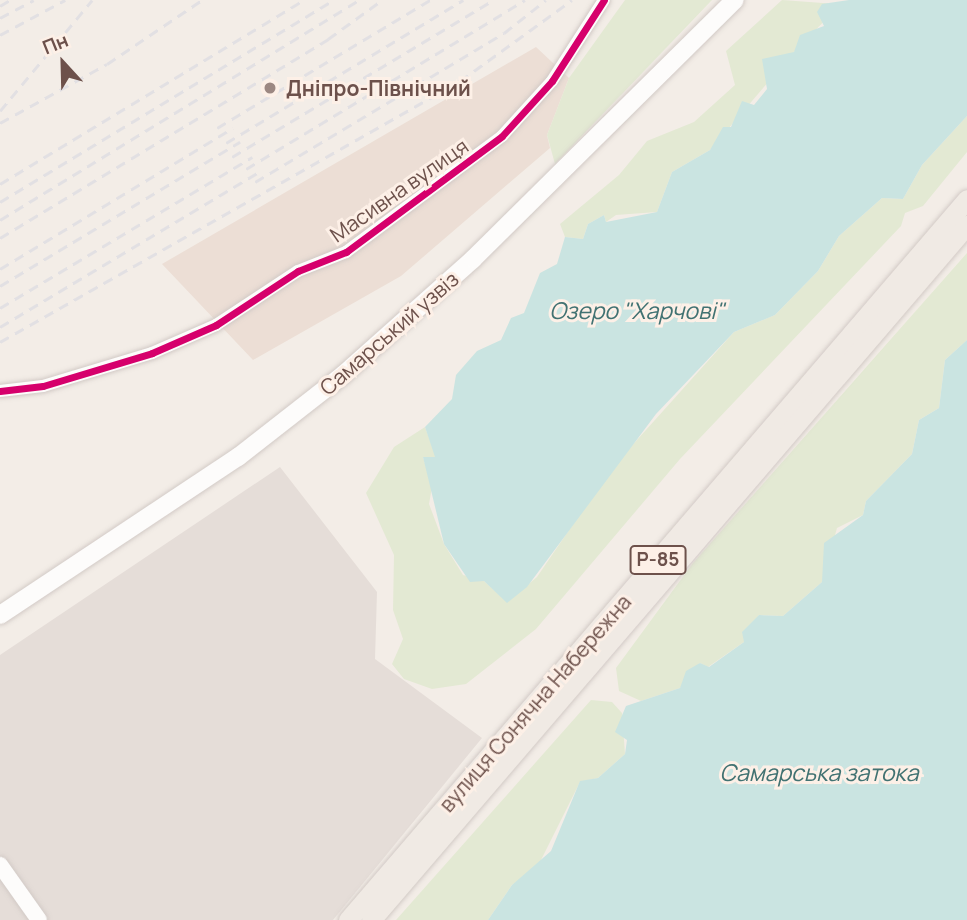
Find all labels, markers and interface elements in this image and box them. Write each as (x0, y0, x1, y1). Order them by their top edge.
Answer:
text: Пн (38, 27, 72, 60)
north arrow (28, 28, 98, 98)
place label: Дніпро-Північний (286, 75, 471, 101)
marker: Дніпро-Північний (260, 78, 280, 98)
street label: Масивна вулиця (325, 133, 473, 247)
street label: Самарський узвіз (315, 266, 463, 400)
water label: Озеро "Харчові" (549, 296, 725, 324)
road number: Р-85 (628, 544, 688, 576)
street label: вулиця Сонячна Набережна (434, 589, 636, 817)
water label: Самарська затока (720, 758, 918, 786)

